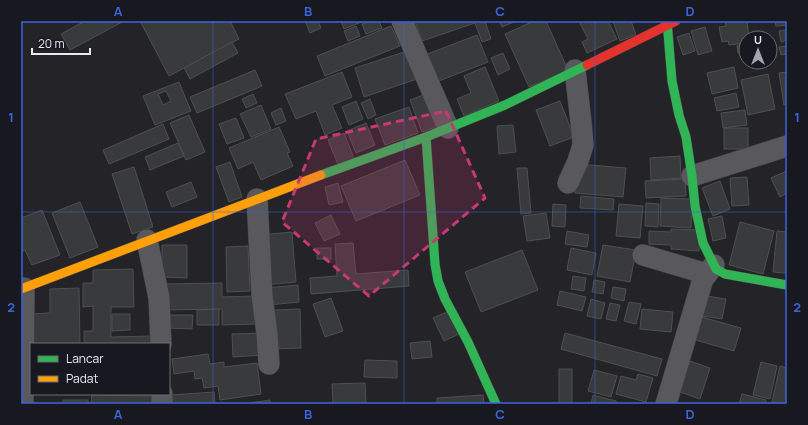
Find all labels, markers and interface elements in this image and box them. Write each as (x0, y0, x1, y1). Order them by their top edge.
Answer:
text: A (114, 2, 123, 20)
text: B (304, 2, 312, 20)
text: C (495, 2, 505, 20)
text: D (685, 2, 695, 20)
scale bar (32, 30, 90, 56)
north arrow (738, 30, 778, 70)
text: U (754, 32, 762, 47)
text: 20 m (38, 35, 65, 52)
text: 1 (8, 108, 14, 126)
text: 1 (794, 108, 800, 126)
text: 2 (7, 298, 15, 316)
text: 2 (793, 298, 801, 316)
legend (30, 343, 170, 395)
text: Lancar (66, 350, 104, 367)
text: Padat (66, 370, 98, 387)
text: A (114, 405, 123, 423)
text: B (304, 405, 312, 423)
text: C (495, 405, 505, 423)
text: D (685, 405, 695, 423)

